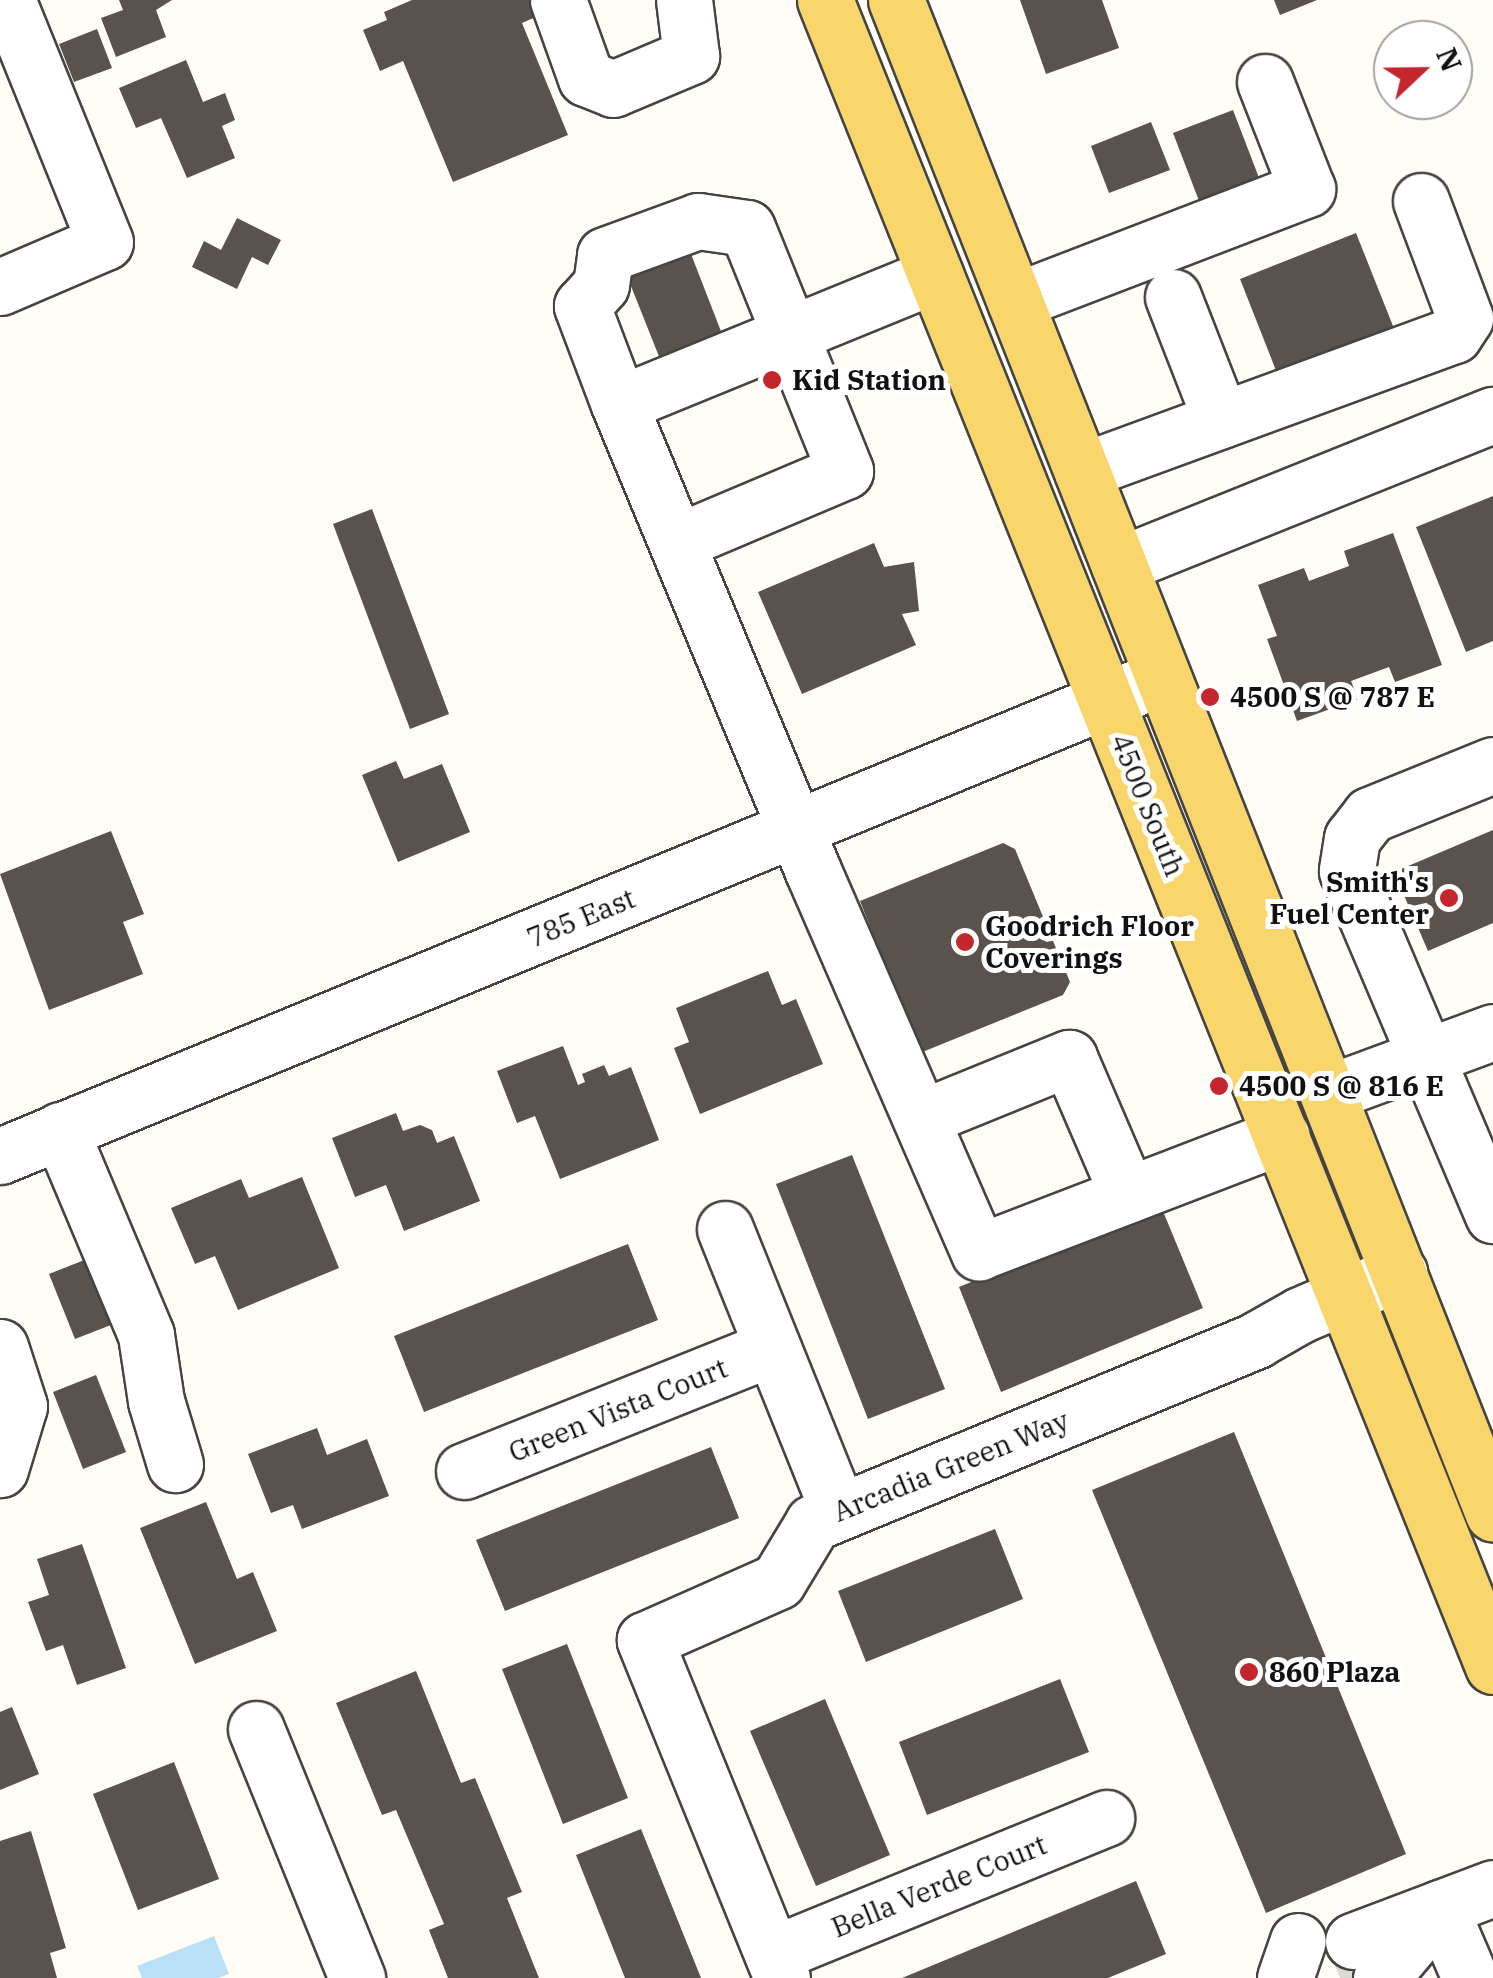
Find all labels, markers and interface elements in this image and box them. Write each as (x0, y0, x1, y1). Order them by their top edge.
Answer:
north arrow (1373, 20, 1473, 120)
text: N (1428, 42, 1471, 77)
place label: Kid Station (792, 363, 946, 397)
marker: Kid Station (761, 369, 783, 391)
place label: 4500 S @ 787 E (1230, 680, 1435, 714)
marker: 4500 S @ 787 E (1199, 686, 1221, 708)
street label: 4500 South (1104, 729, 1192, 881)
place label: Smith's Fuel Center (1269, 865, 1429, 931)
street label: 785 East (522, 881, 640, 955)
marker: Smith's Fuel Center (1438, 887, 1460, 909)
place label: Goodrich Floor Coverings (985, 909, 1194, 975)
marker: Goodrich Floor Coverings (954, 931, 976, 953)
place label: 4500 S @ 816 E (1239, 1069, 1444, 1103)
marker: 4500 S @ 816 E (1208, 1075, 1230, 1097)
street label: Green Vista Court (504, 1351, 732, 1469)
street label: Arcadia Green Way (828, 1403, 1074, 1529)
place label: 860 Plaza (1269, 1655, 1400, 1689)
marker: 860 Plaza (1238, 1661, 1260, 1683)
street label: Bella Verde Court (827, 1828, 1051, 1944)

